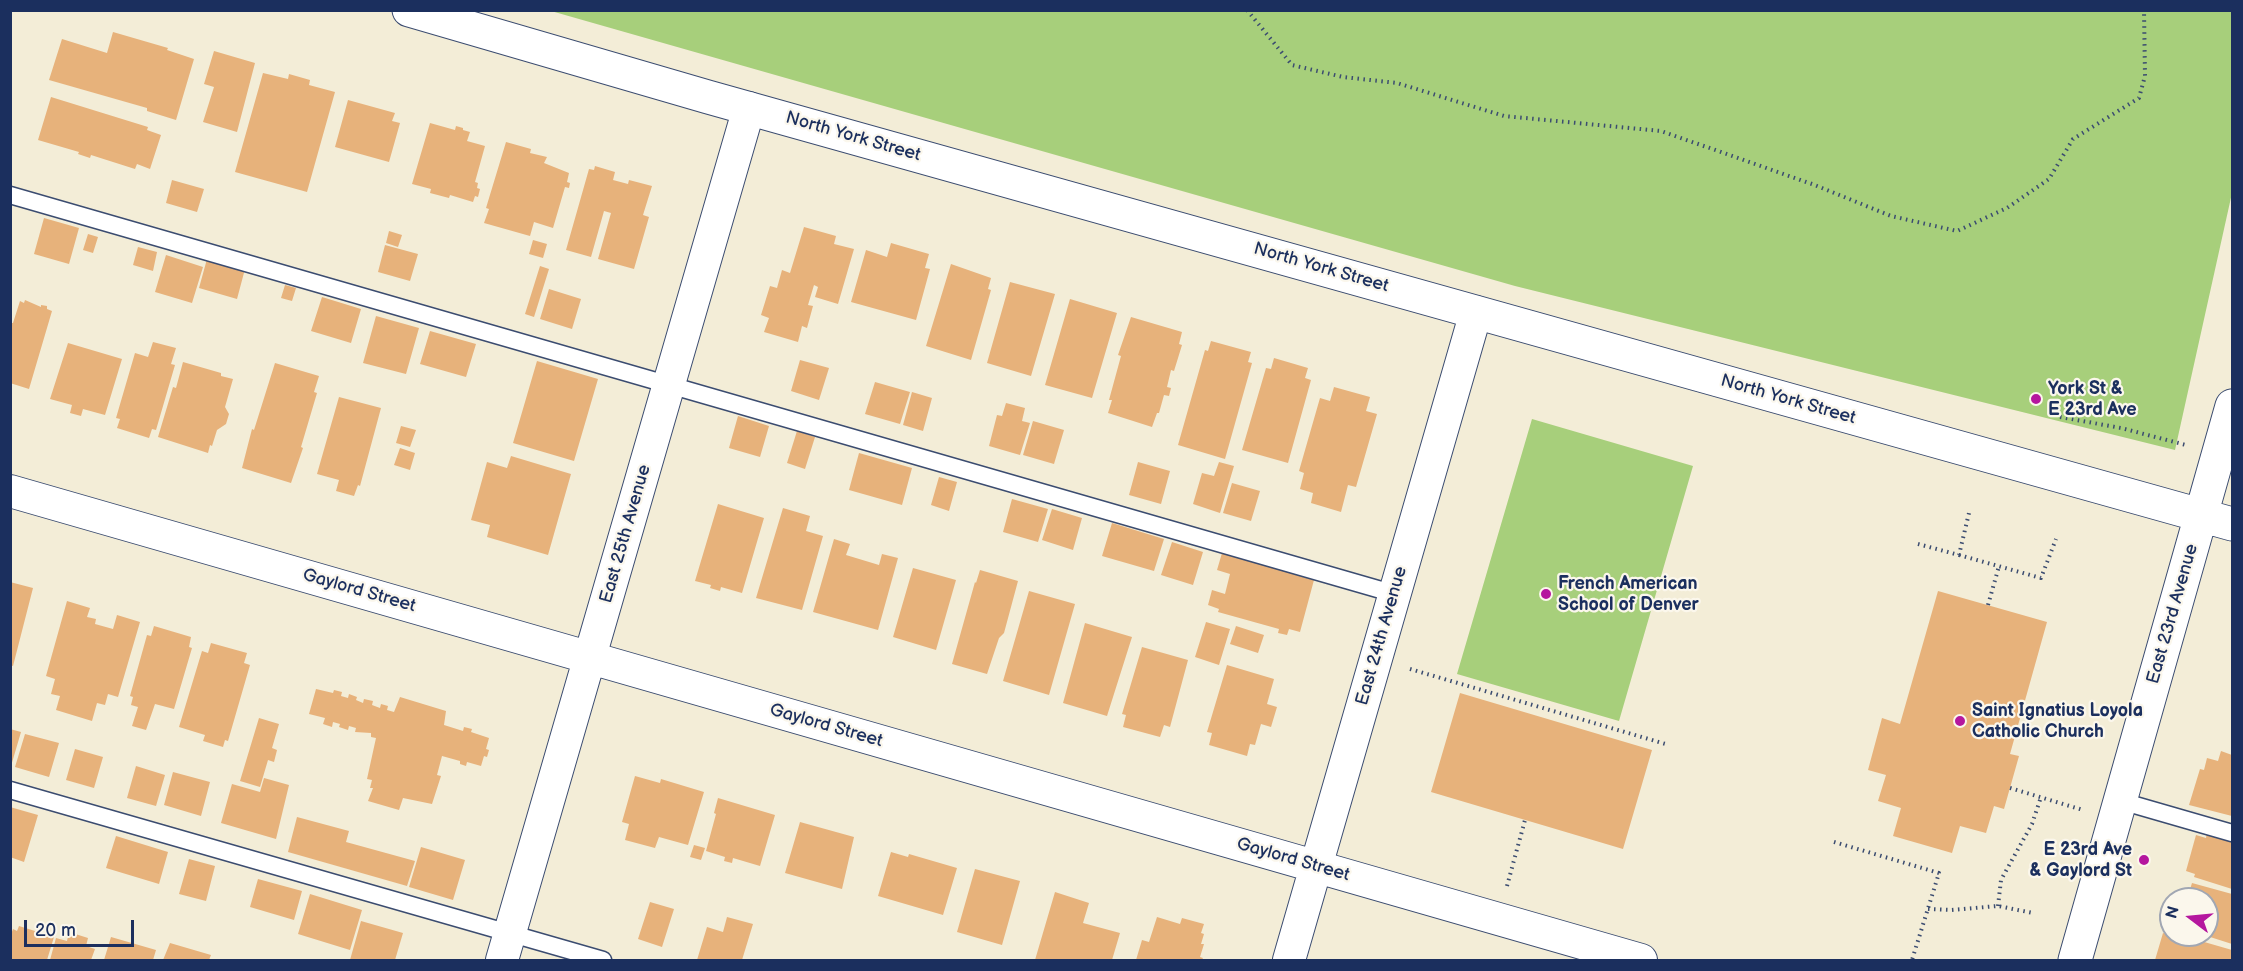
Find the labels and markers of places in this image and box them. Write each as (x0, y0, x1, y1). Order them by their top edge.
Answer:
place label: York St & E 23rd Ave (2048, 378, 2137, 420)
marker: York St & E 23rd Ave (2029, 392, 2043, 406)
place label: French American School of Denver (1558, 573, 1699, 616)
marker: French American School of Denver (1539, 587, 1553, 601)
place label: Saint Ignatius Loyola Catholic Church (1972, 700, 2143, 742)
marker: Saint Ignatius Loyola Catholic Church (1953, 714, 1967, 728)
place label: E 23rd Ave & Gaylord St (2030, 839, 2132, 882)
marker: E 23rd Ave & Gaylord St (2137, 853, 2151, 867)

